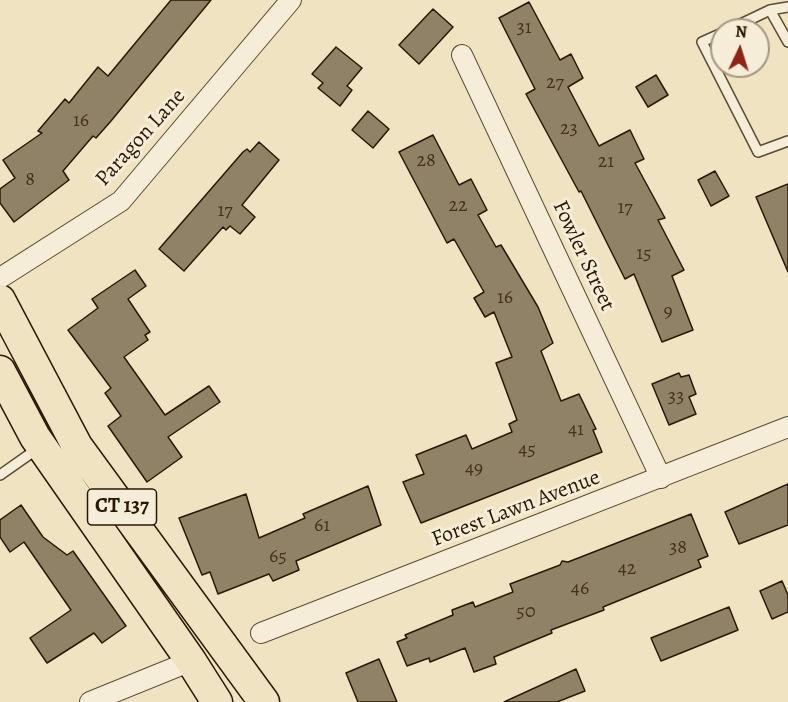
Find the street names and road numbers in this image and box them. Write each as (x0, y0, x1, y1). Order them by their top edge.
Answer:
street label: Paragon Lane (90, 84, 192, 192)
street label: Fowler Street (546, 197, 620, 315)
street label: Forest Lawn Avenue (428, 465, 604, 553)
road number: CT 137 (88, 489, 156, 525)

